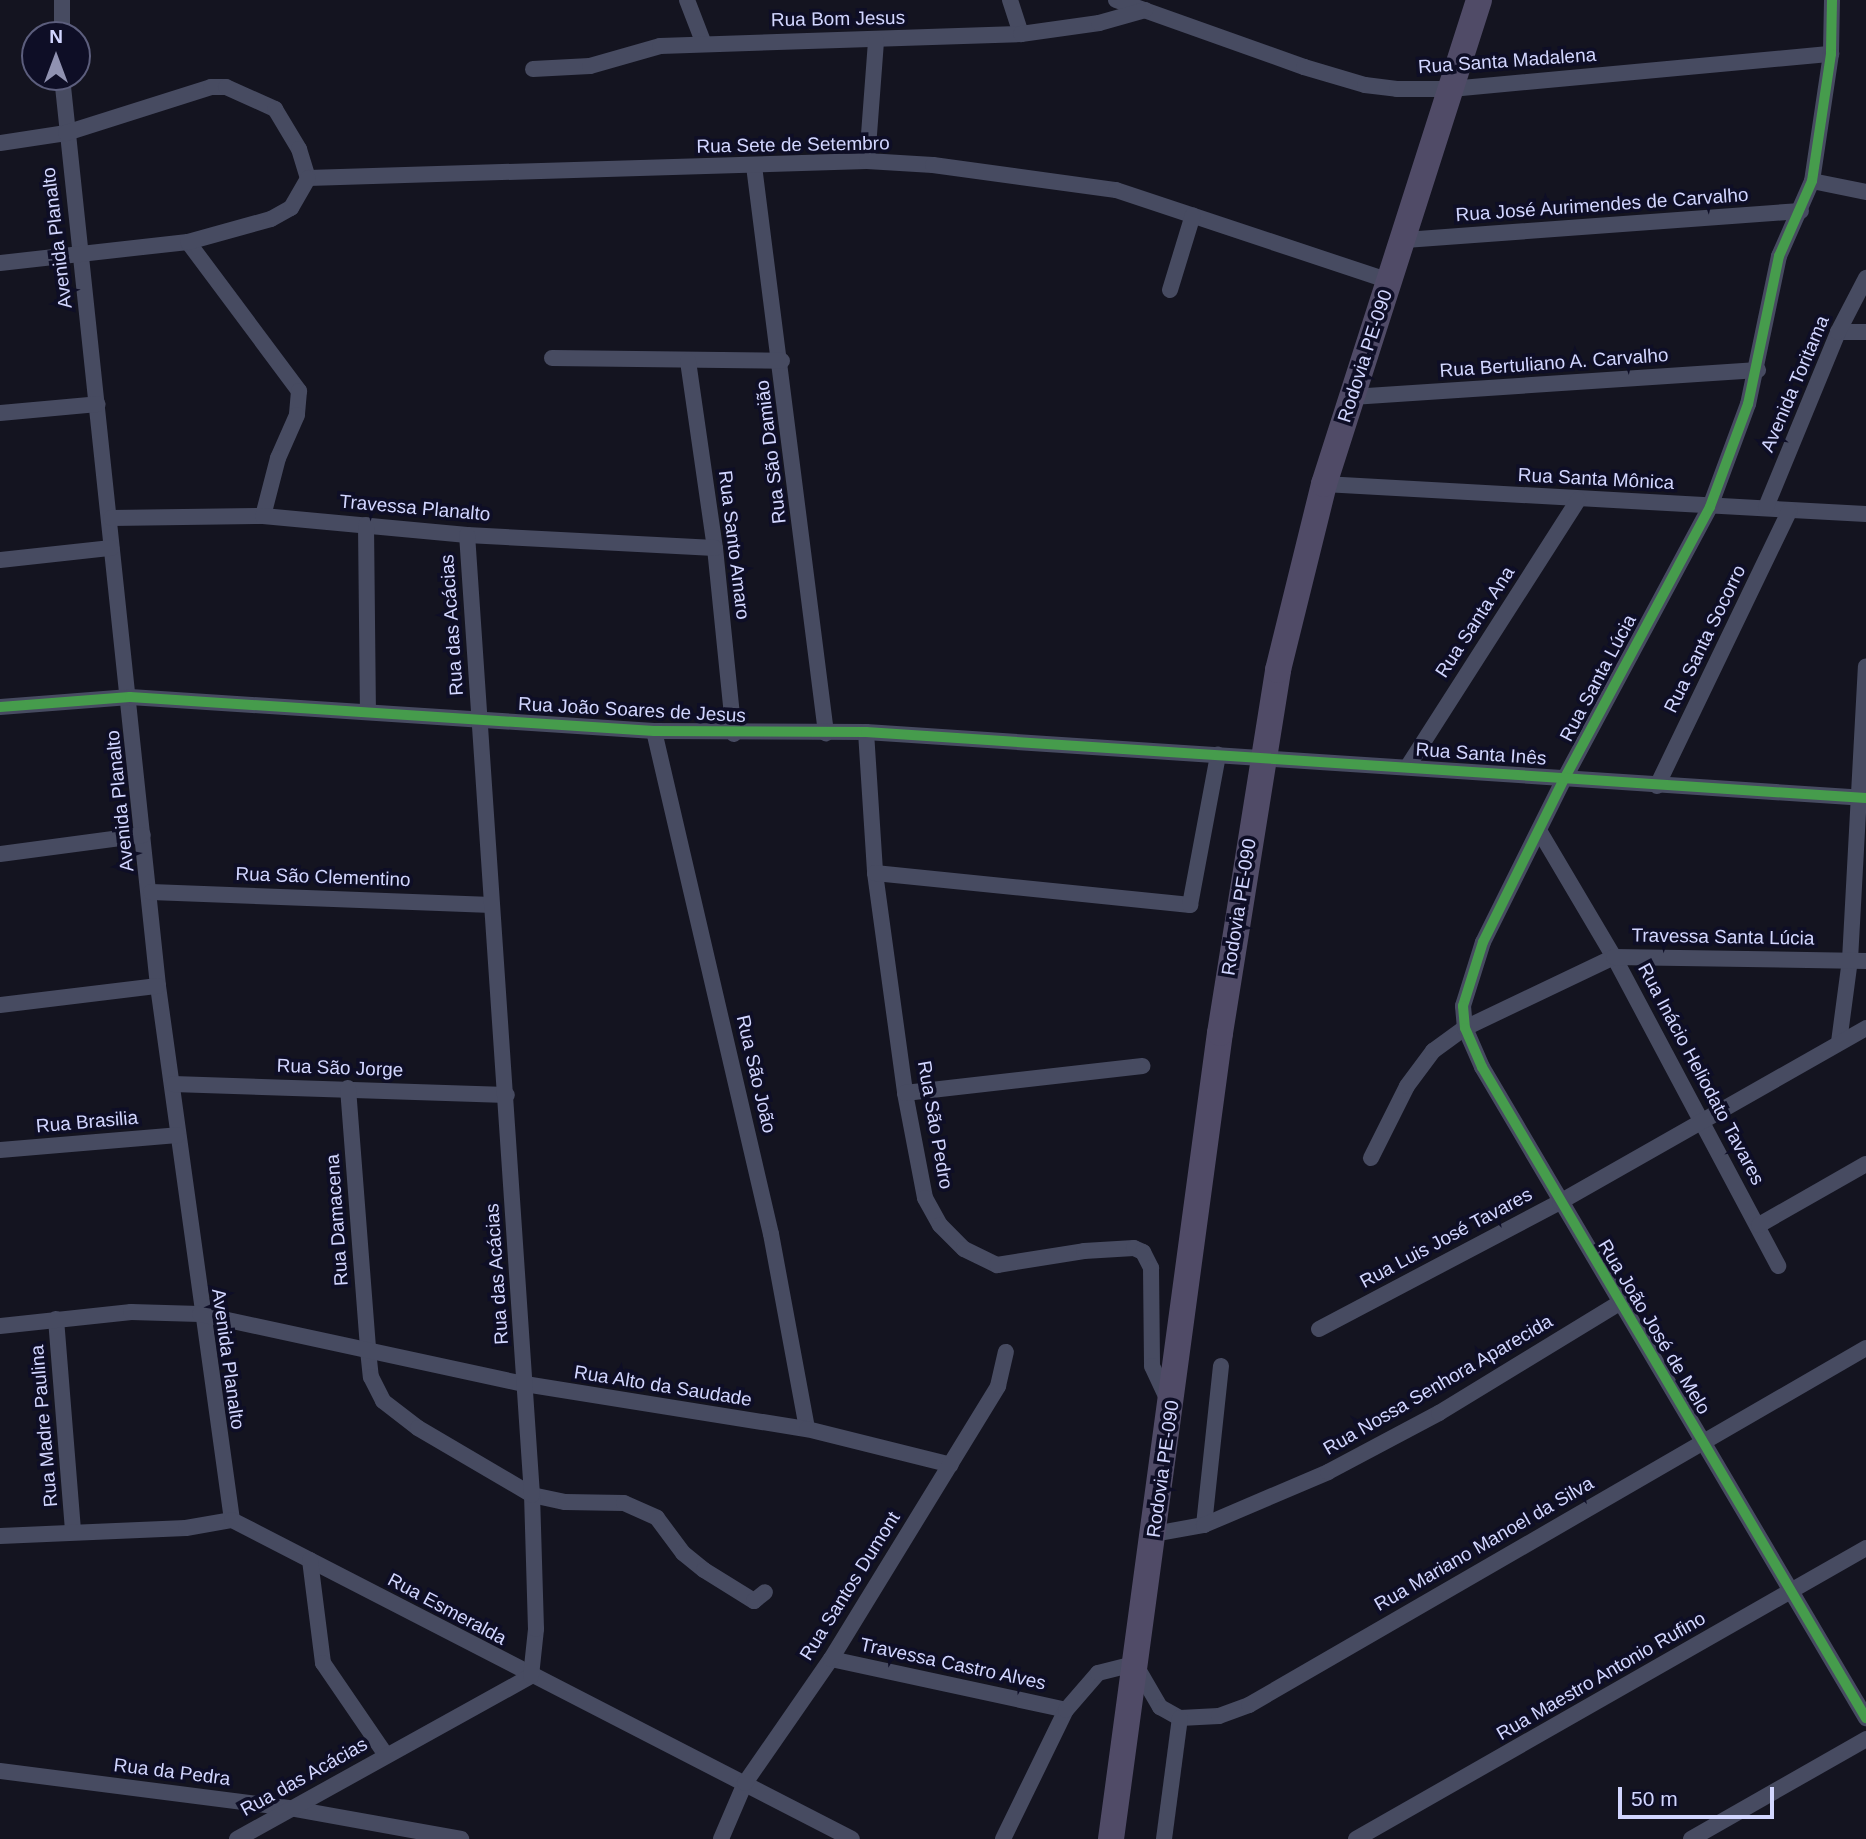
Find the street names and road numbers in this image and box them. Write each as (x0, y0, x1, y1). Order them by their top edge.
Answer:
street label: Rua Bom Jesus (771, 6, 905, 32)
street label: Rua Santa Madalena (1417, 43, 1597, 79)
street label: Rua Sete de Setembro (696, 132, 890, 158)
street label: Avenida Planalto (37, 166, 77, 310)
street label: Rua José Aurimendes de Carvalho (1454, 183, 1750, 227)
street label: Rodovia PE-090 (1333, 287, 1397, 425)
street label: Avenida Toritama (1756, 312, 1834, 456)
street label: Rua Bertuliano A. Carvalho (1438, 344, 1670, 382)
street label: Rua São Damião (751, 379, 791, 525)
street label: Rua Santa Mônica (1517, 464, 1675, 494)
street label: Rua Santo Amaro (713, 469, 755, 621)
street label: Travessa Planalto (339, 490, 491, 526)
street label: Rua das Acácias (436, 553, 468, 697)
street label: Rua Santa Socorro (1659, 561, 1751, 717)
street label: Rua Santa Ana (1430, 562, 1520, 682)
street label: Rua Santa Lúcia (1555, 611, 1641, 745)
street label: Rua João Soares de Jesus (517, 693, 747, 727)
street label: Avenida Planalto (101, 729, 139, 873)
street label: Rua Santa Inês (1415, 738, 1547, 770)
street label: Rodovia PE-090 (1217, 837, 1261, 977)
street label: Rua São Clementino (235, 863, 411, 891)
street label: Travessa Santa Lúcia (1631, 924, 1815, 950)
street label: Rua Inácio Heliodato Tavares (1633, 959, 1769, 1189)
street label: Rua São João (731, 1013, 781, 1135)
street label: Rua São Jorge (276, 1054, 404, 1082)
street label: Rua São Pedro (912, 1059, 958, 1191)
street label: Rua Brasilia (35, 1106, 139, 1138)
street label: Rua Damacena (321, 1153, 353, 1287)
street label: Rua Luis José Tavares (1356, 1183, 1536, 1293)
street label: Rua das Acácias (481, 1202, 513, 1346)
street label: Rua João José de Melo (1593, 1236, 1715, 1418)
street label: Avenida Planalto (207, 1287, 249, 1431)
street label: Rua Nossa Senhora Aparecida (1319, 1310, 1557, 1460)
street label: Rua Madre Paulina (26, 1344, 62, 1508)
street label: Rua Alto da Saudade (572, 1361, 754, 1411)
street label: Rodovia PE-090 (1142, 1399, 1184, 1539)
street label: Rua Mariano Manoel da Silva (1370, 1472, 1598, 1616)
street label: Rua Santos Dumont (795, 1507, 905, 1665)
street label: Rua Esmeralda (384, 1568, 510, 1650)
street label: Rua Maestro Antonio Rufino (1492, 1606, 1710, 1746)
street label: Travessa Castro Alves (858, 1633, 1048, 1695)
street label: Rua das Acácias (236, 1732, 372, 1822)
street label: Rua da Pedra (112, 1754, 232, 1790)

